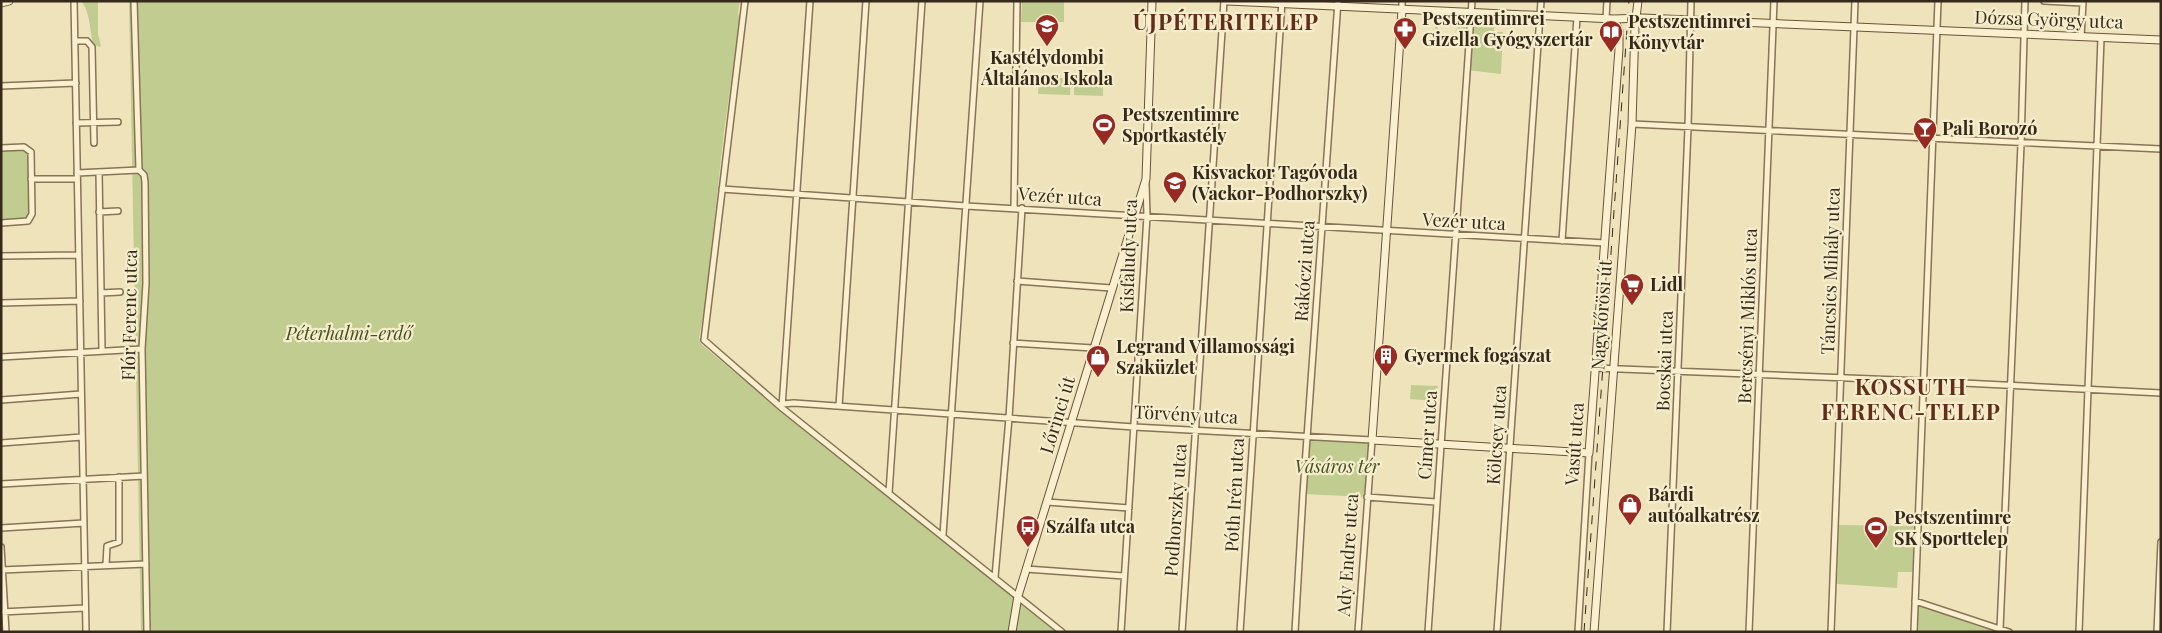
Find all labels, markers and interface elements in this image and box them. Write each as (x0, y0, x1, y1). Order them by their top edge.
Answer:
street label: Dózsa György utca (1974, 4, 2124, 34)
district label: ÚJPÉTERITELEP (1133, 6, 1319, 36)
place label: Pestszentimrei Gizella Gyógyszertár (1422, 6, 1593, 51)
place label: Pestszentimrei Könyvtár (1628, 9, 1751, 54)
school or university icon: Kastélydombi Általános Iskola (1034, 13, 1060, 47)
pharmacy icon: Pestszentimrei Gizella Gyógyszertár (1392, 16, 1418, 50)
library icon: Pestszentimrei Könyvtár (1598, 19, 1624, 53)
place label: Kastélydombi Általános Iskola (980, 45, 1114, 90)
place label: Pestszentimre Sportkastély (1122, 102, 1239, 147)
sports icon: Pestszentimre Sportkastély (1091, 112, 1117, 146)
bar icon: Pali Borozó (1912, 116, 1938, 150)
place label: Pali Borozó (1942, 116, 2037, 140)
place label: Kisvackor Tagóvoda (Vackor-Podhorszky) (1192, 160, 1368, 205)
school or university icon: Kisvackor Tagóvoda (Vackor-Podhorszky) (1162, 170, 1188, 204)
street label: Vezér utca (1016, 181, 1103, 211)
street label: Táncsics Mihály utca (1815, 187, 1845, 355)
street label: Kisfaludy utca (1114, 199, 1142, 313)
street label: Vezér utca (1421, 207, 1507, 235)
street label: Rákóczi utca (1288, 219, 1320, 322)
street label: Bercsényi Miklós utca (1732, 228, 1762, 404)
street label: Flór Ferenc utca (116, 249, 142, 381)
street label: Nagykőrösi út (1585, 258, 1617, 371)
supermarket icon: Lidl (1619, 272, 1645, 306)
place label: Lidl (1650, 272, 1683, 296)
street label: Bocskai utca (1650, 310, 1678, 412)
park label: Péterhalmi-erdő (285, 321, 414, 345)
place label: Legrand Villamossági Szaküzlet (1116, 334, 1295, 379)
building icon: Gyermek fogászat (1373, 343, 1399, 377)
place label: Gyermek fogászat (1404, 343, 1552, 367)
shop icon: Legrand Villamossági Szaküzlet (1085, 344, 1111, 378)
district label: KOSSUTH FERENC-TELEP (1821, 371, 2001, 426)
street label: Lőrinci út (1034, 372, 1080, 456)
street label: Kölcsey utca (1481, 384, 1511, 486)
street label: Címer utca (1412, 389, 1442, 480)
street label: Törvény utca (1133, 399, 1239, 429)
street label: Vasút utca (1559, 402, 1589, 487)
street label: Póth Irén utca (1219, 437, 1249, 553)
street label: Podhorszky utca (1158, 443, 1192, 577)
park label: Vásáros tér (1294, 454, 1381, 478)
place label: Bárdi autóalkatrész (1648, 482, 1760, 527)
shop icon: Bárdi autóalkatrész (1617, 492, 1643, 526)
street label: Ady Endre utca (1331, 493, 1363, 618)
place label: Pestszentimre SK Sporttelep (1894, 505, 2011, 550)
bus stop icon: Szálfa utca (1015, 514, 1041, 548)
place label: Szálfa utca (1046, 514, 1136, 538)
sports icon: Pestszentimre SK Sporttelep (1863, 515, 1889, 549)

